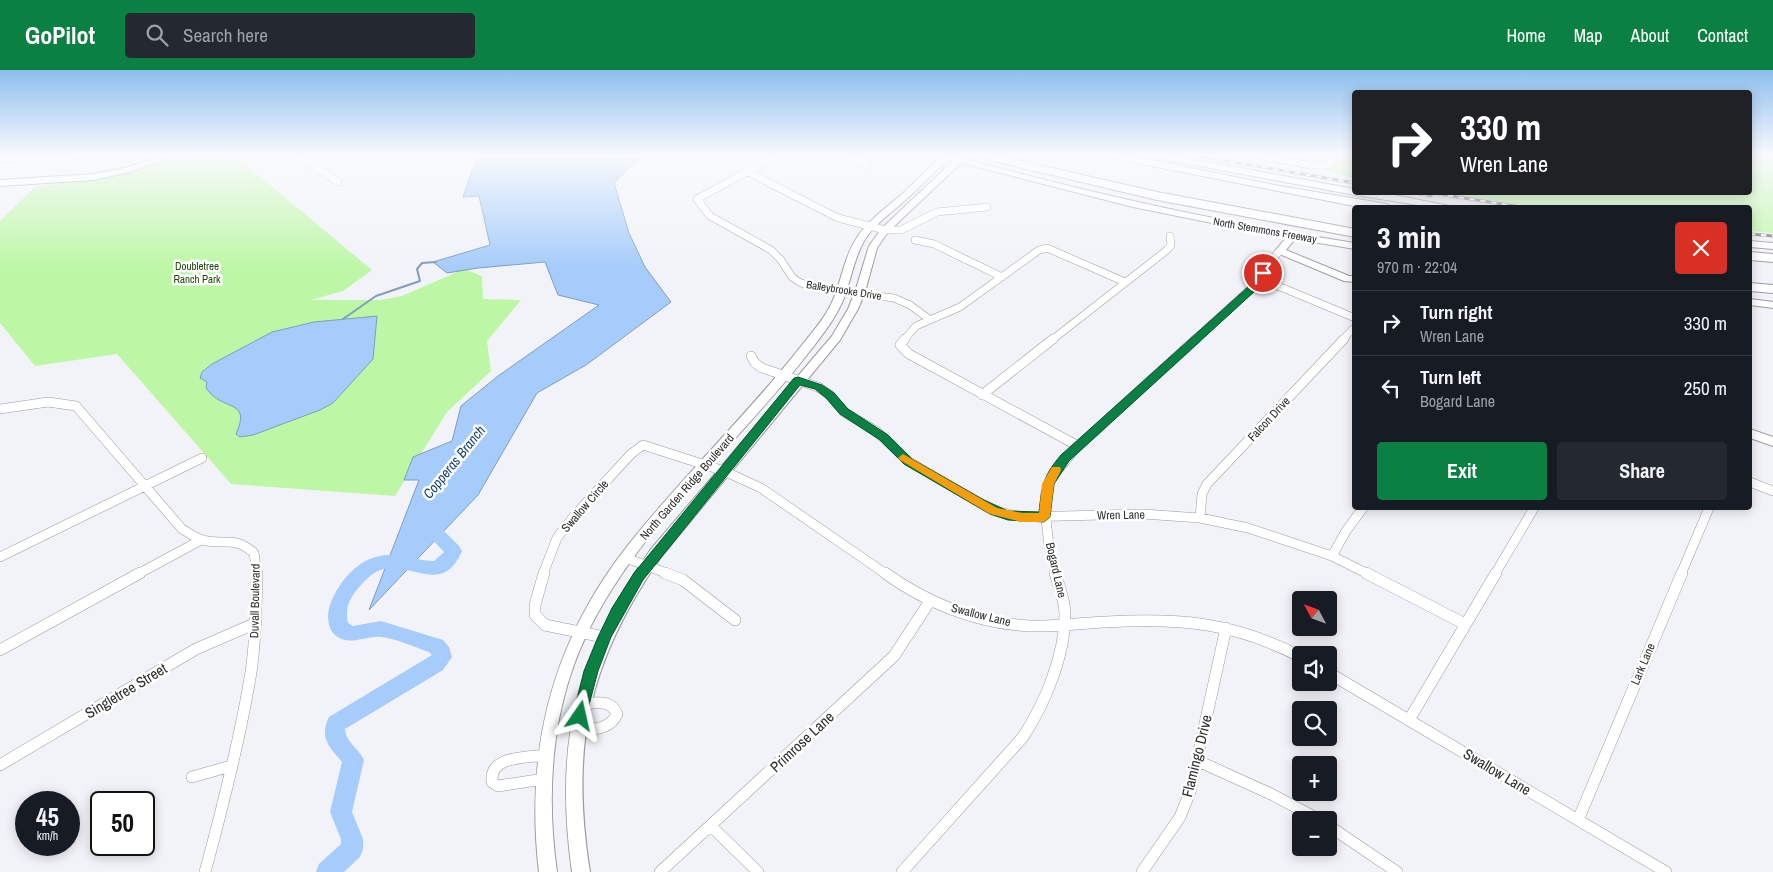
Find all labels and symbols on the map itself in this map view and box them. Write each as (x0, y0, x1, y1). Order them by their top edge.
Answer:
street label: North Stemmons Freeway (1212, 214, 1318, 246)
pin (1242, 252, 1284, 294)
park label: Doubletree Ranch Park (173, 259, 221, 286)
street label: Balleybrooke Drive (805, 277, 883, 303)
street label: Falcon Drive (1244, 393, 1294, 445)
water label: Copperas Branch (419, 422, 489, 502)
street label: North Garden Ridge Boulevard (636, 431, 738, 543)
street label: Swallow Circle (558, 476, 612, 536)
street label: Wren Lane (1097, 507, 1145, 523)
street label: Bogard Lane (1042, 541, 1070, 599)
street label: Duvall Boulevard (246, 564, 264, 638)
north arrow (1292, 591, 1338, 636)
street label: Swallow Lane (950, 600, 1012, 630)
street label: Lark Lane (1627, 641, 1659, 687)
street label: Singletree Street (81, 658, 171, 723)
position arrow (553, 689, 605, 741)
street label: Primrose Lane (765, 706, 838, 777)
street label: Flamingo Drive (1176, 712, 1217, 799)
street label: Swallow Lane (1459, 743, 1535, 800)
speed limit sign: 50 (90, 791, 155, 856)

